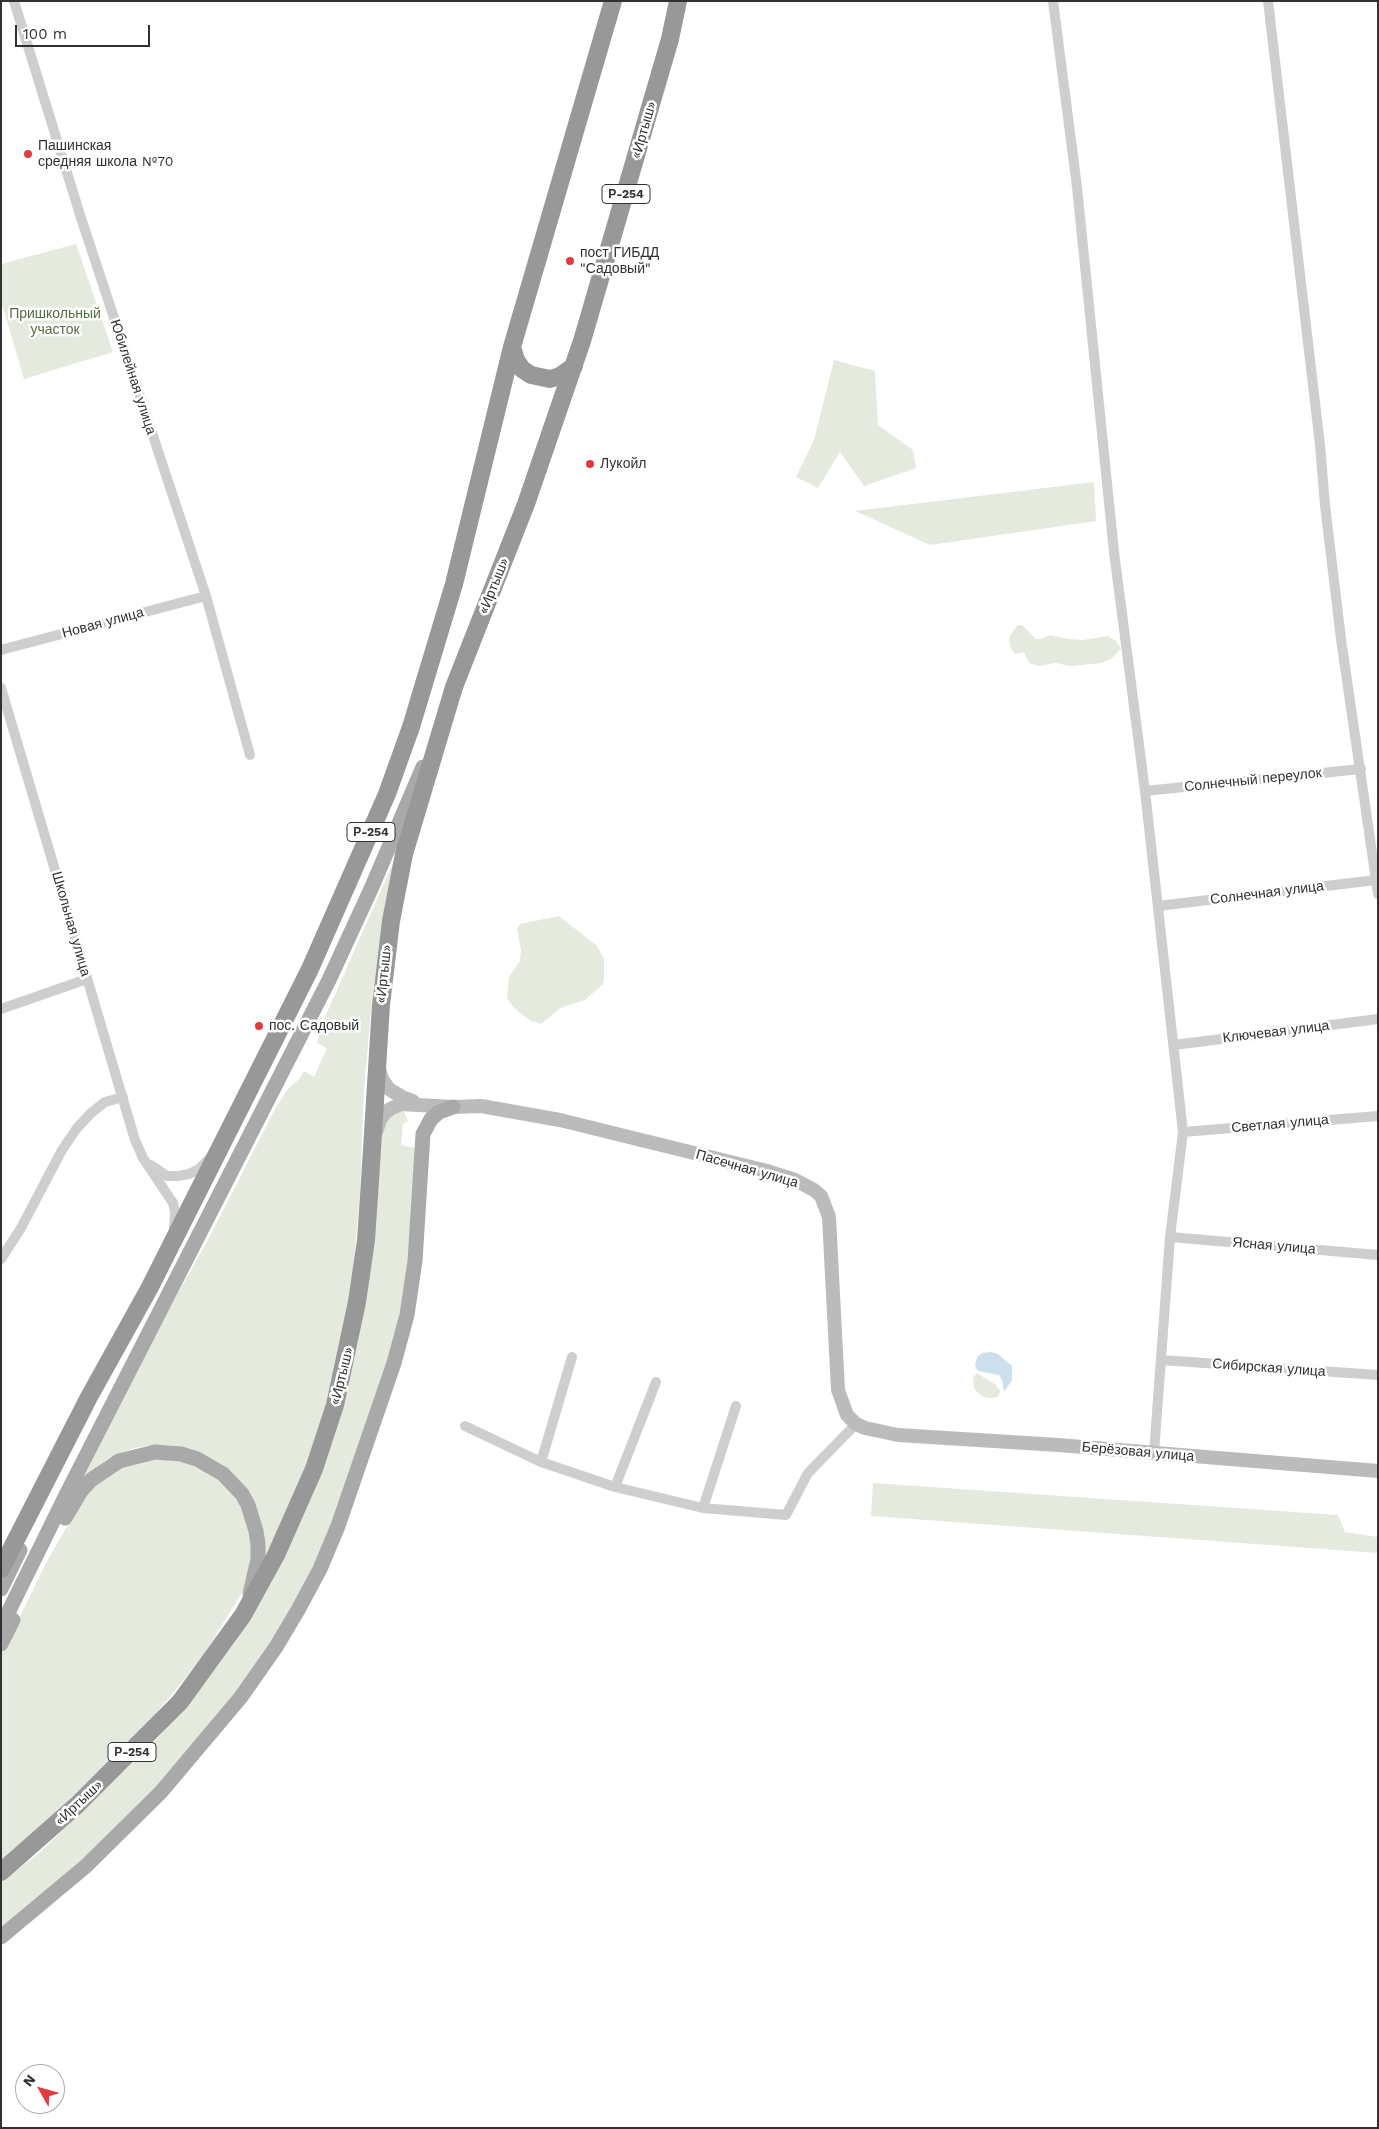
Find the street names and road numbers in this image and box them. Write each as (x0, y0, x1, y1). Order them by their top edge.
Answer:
street label: «Иртыш» (628, 99, 660, 161)
road number: Р-254 (602, 184, 650, 203)
street label: Юбилейная улица (106, 317, 160, 437)
street label: «Иртыш» (475, 555, 513, 617)
street label: Новая улица (60, 604, 146, 642)
street label: Солнечный переулок (1183, 764, 1323, 796)
road number: Р-254 (347, 822, 395, 842)
street label: Школьная улица (48, 870, 94, 978)
street label: Солнечная улица (1209, 878, 1325, 908)
street label: «Иртыш» (373, 944, 395, 1004)
street label: Ключевая улица (1222, 1017, 1330, 1047)
street label: Светлая улица (1231, 1111, 1329, 1137)
street label: Пасечная улица (694, 1146, 800, 1192)
street label: Ясная улица (1232, 1234, 1316, 1258)
street label: «Иртыш» (327, 1345, 357, 1407)
street label: Сибирская улица (1212, 1356, 1326, 1380)
street label: Берёзовая улица (1081, 1439, 1195, 1465)
road number: Р-254 (108, 1742, 156, 1761)
street label: «Иртыш» (52, 1777, 106, 1829)

